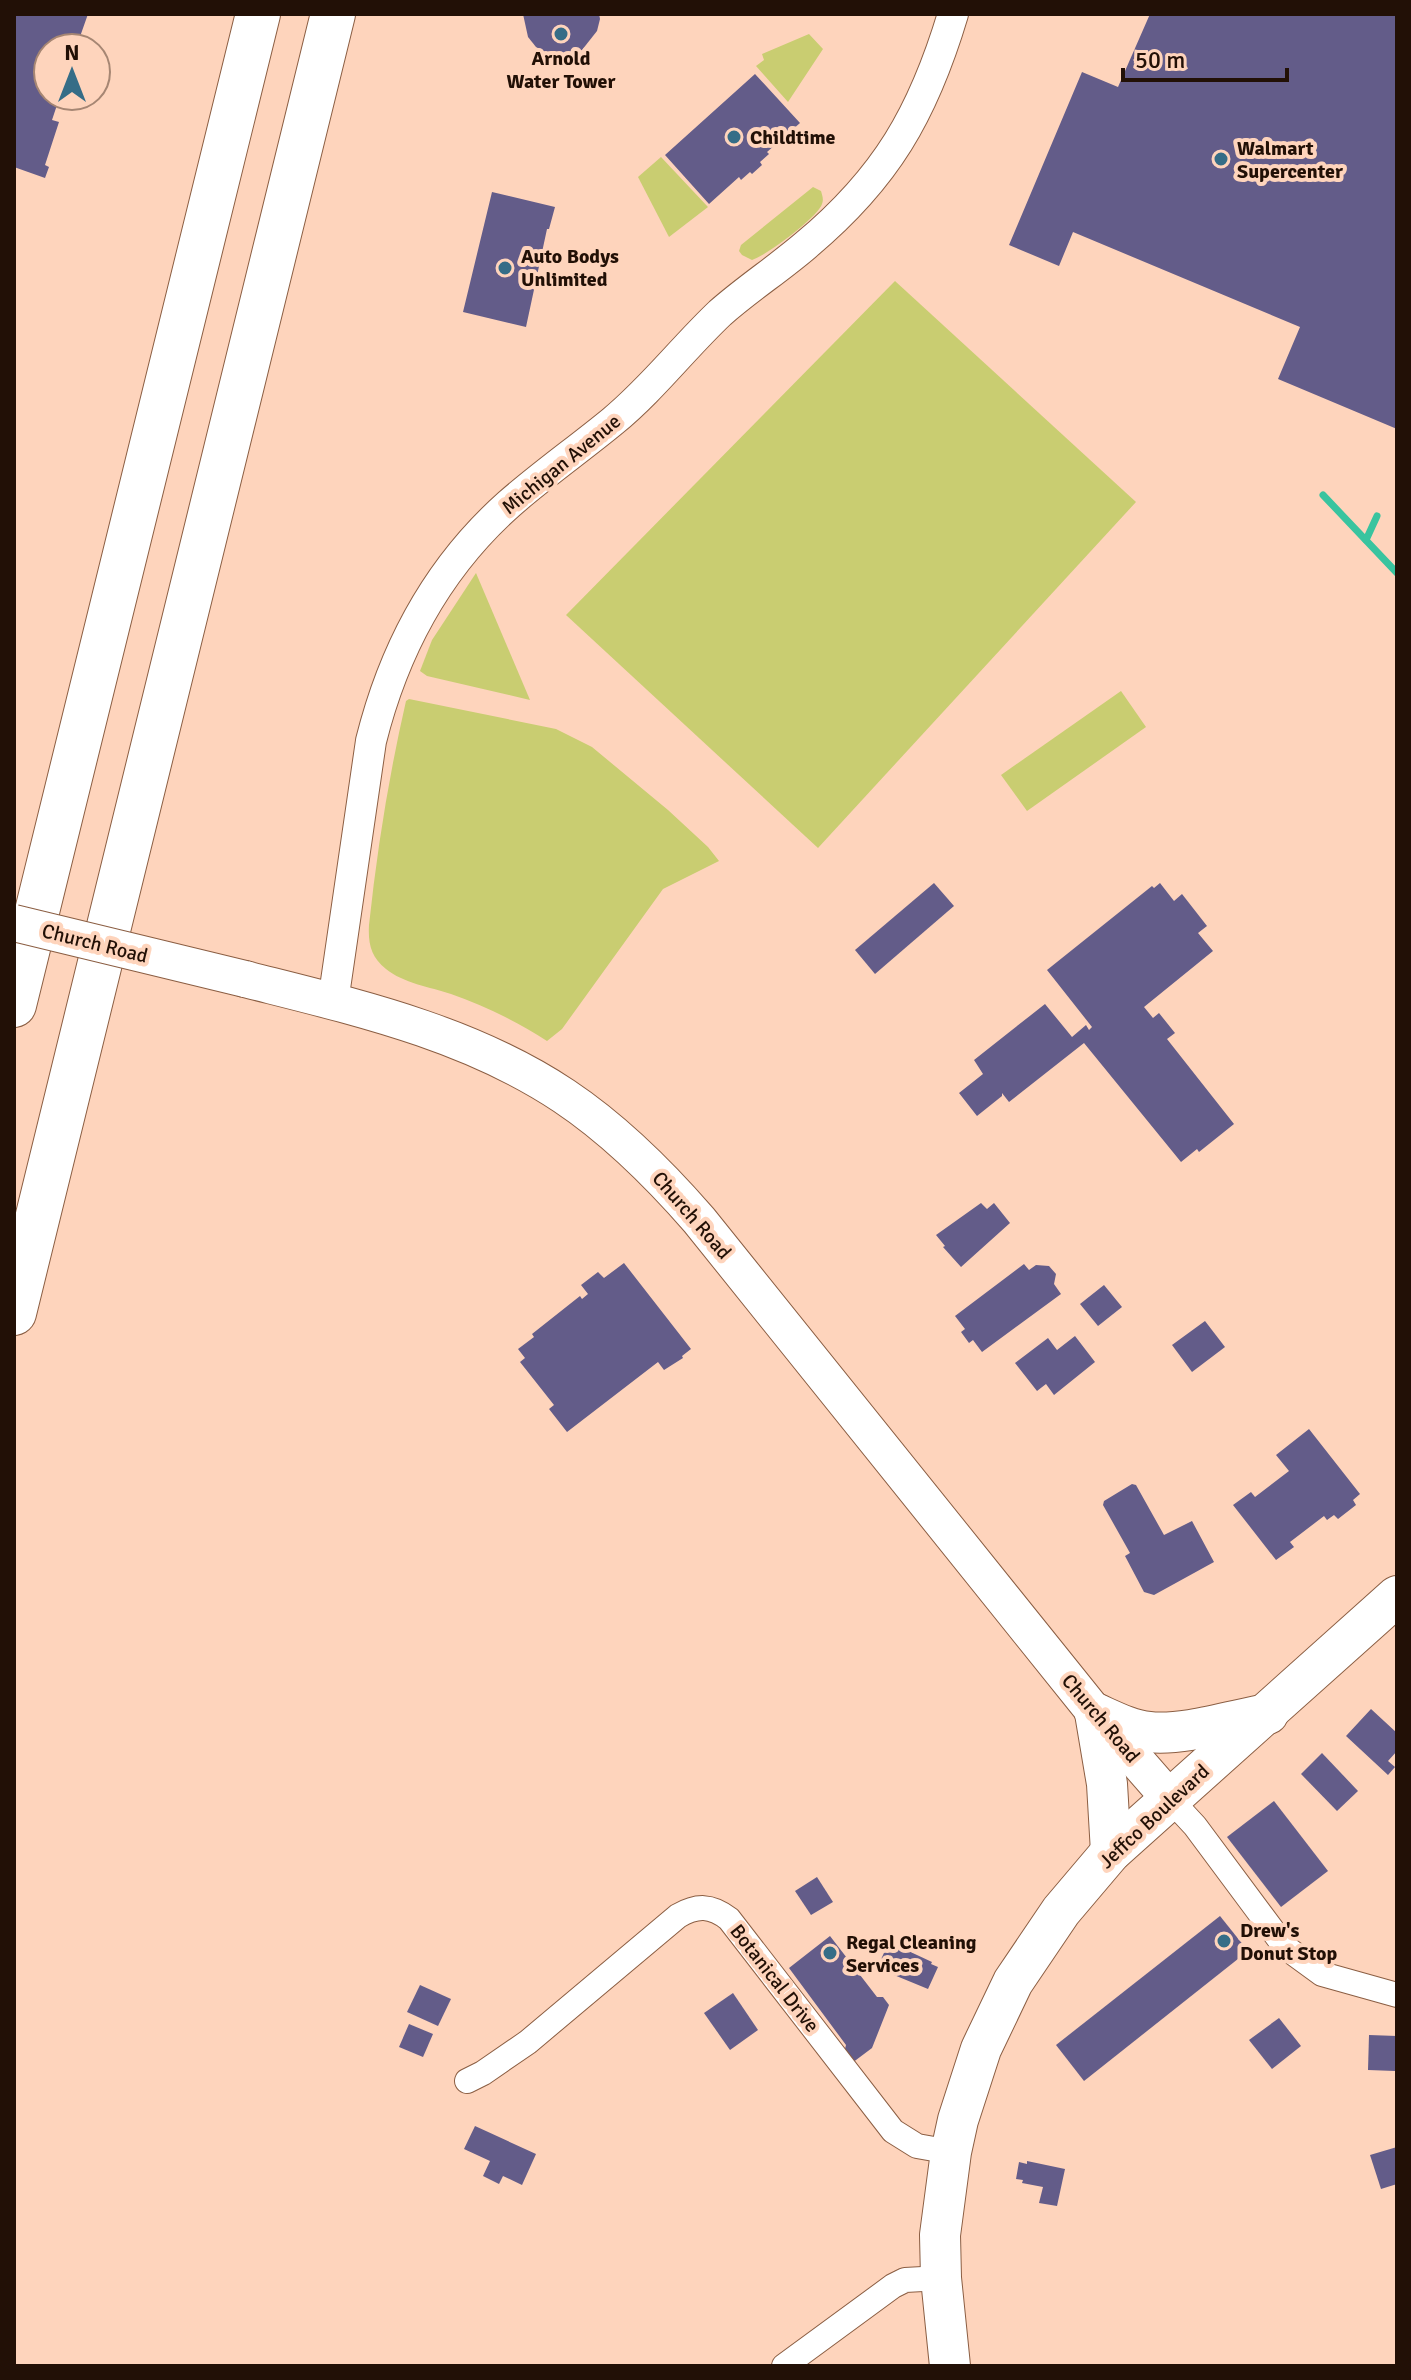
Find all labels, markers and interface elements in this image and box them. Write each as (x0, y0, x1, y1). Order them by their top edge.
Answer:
marker: Arnold Water Tower (552, 25, 570, 43)
north arrow (32, 32, 112, 112)
scale bar (1123, 32, 1287, 82)
text: N (64, 39, 80, 66)
text: 50 m (1135, 45, 1185, 75)
place label: Arnold Water Tower (507, 46, 615, 94)
place label: Childtime (750, 125, 836, 150)
marker: Childtime (725, 128, 743, 146)
place label: Walmart Supercenter (1237, 136, 1343, 184)
marker: Walmart Supercenter (1212, 150, 1230, 168)
place label: Auto Bodys Unlimited (521, 244, 619, 292)
marker: Auto Bodys Unlimited (496, 259, 514, 277)
street label: Michigan Avenue (497, 409, 626, 520)
street label: Church Road (39, 918, 150, 969)
street label: Church Road (647, 1166, 737, 1264)
street label: Church Road (1056, 1669, 1145, 1768)
street label: Jeffco Boulevard (1094, 1759, 1215, 1874)
place label: Drew's Donut Stop (1240, 1918, 1338, 1966)
street label: Botanical Drive (725, 1919, 825, 2037)
place label: Regal Cleaning Services (846, 1930, 977, 1978)
marker: Drew's Donut Stop (1215, 1932, 1233, 1950)
marker: Regal Cleaning Services (821, 1944, 839, 1962)

